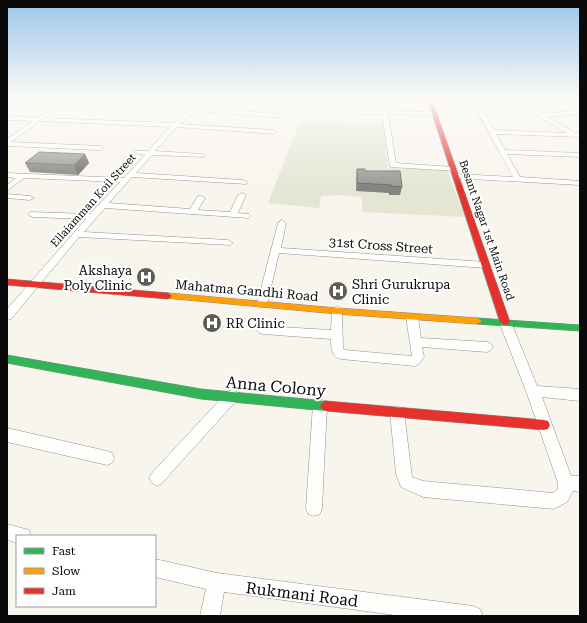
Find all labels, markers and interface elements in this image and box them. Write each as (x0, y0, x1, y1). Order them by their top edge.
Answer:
street label: Ellaiamman Koil Street (48, 151, 139, 250)
street label: Besant Nagar 1st Main Road (456, 158, 517, 302)
street label: 31st Cross Street (328, 234, 434, 257)
place label: Akshaya Poly Clinic (64, 263, 132, 293)
hospital icon: Akshaya Poly Clinic (135, 266, 157, 288)
street label: Mahatma Gandhi Road (175, 277, 320, 304)
place label: Shri Gurukrupa Clinic (352, 277, 450, 307)
hospital icon: Shri Gurukrupa Clinic (327, 280, 349, 302)
hospital icon: RR Clinic (201, 312, 223, 334)
place label: RR Clinic (226, 316, 285, 331)
street label: Anna Colony (225, 373, 327, 400)
legend (16, 535, 156, 607)
text: Fast (52, 544, 76, 558)
text: Slow (52, 564, 80, 578)
street label: Rukmani Road (245, 578, 359, 611)
text: Jam (52, 584, 76, 598)

